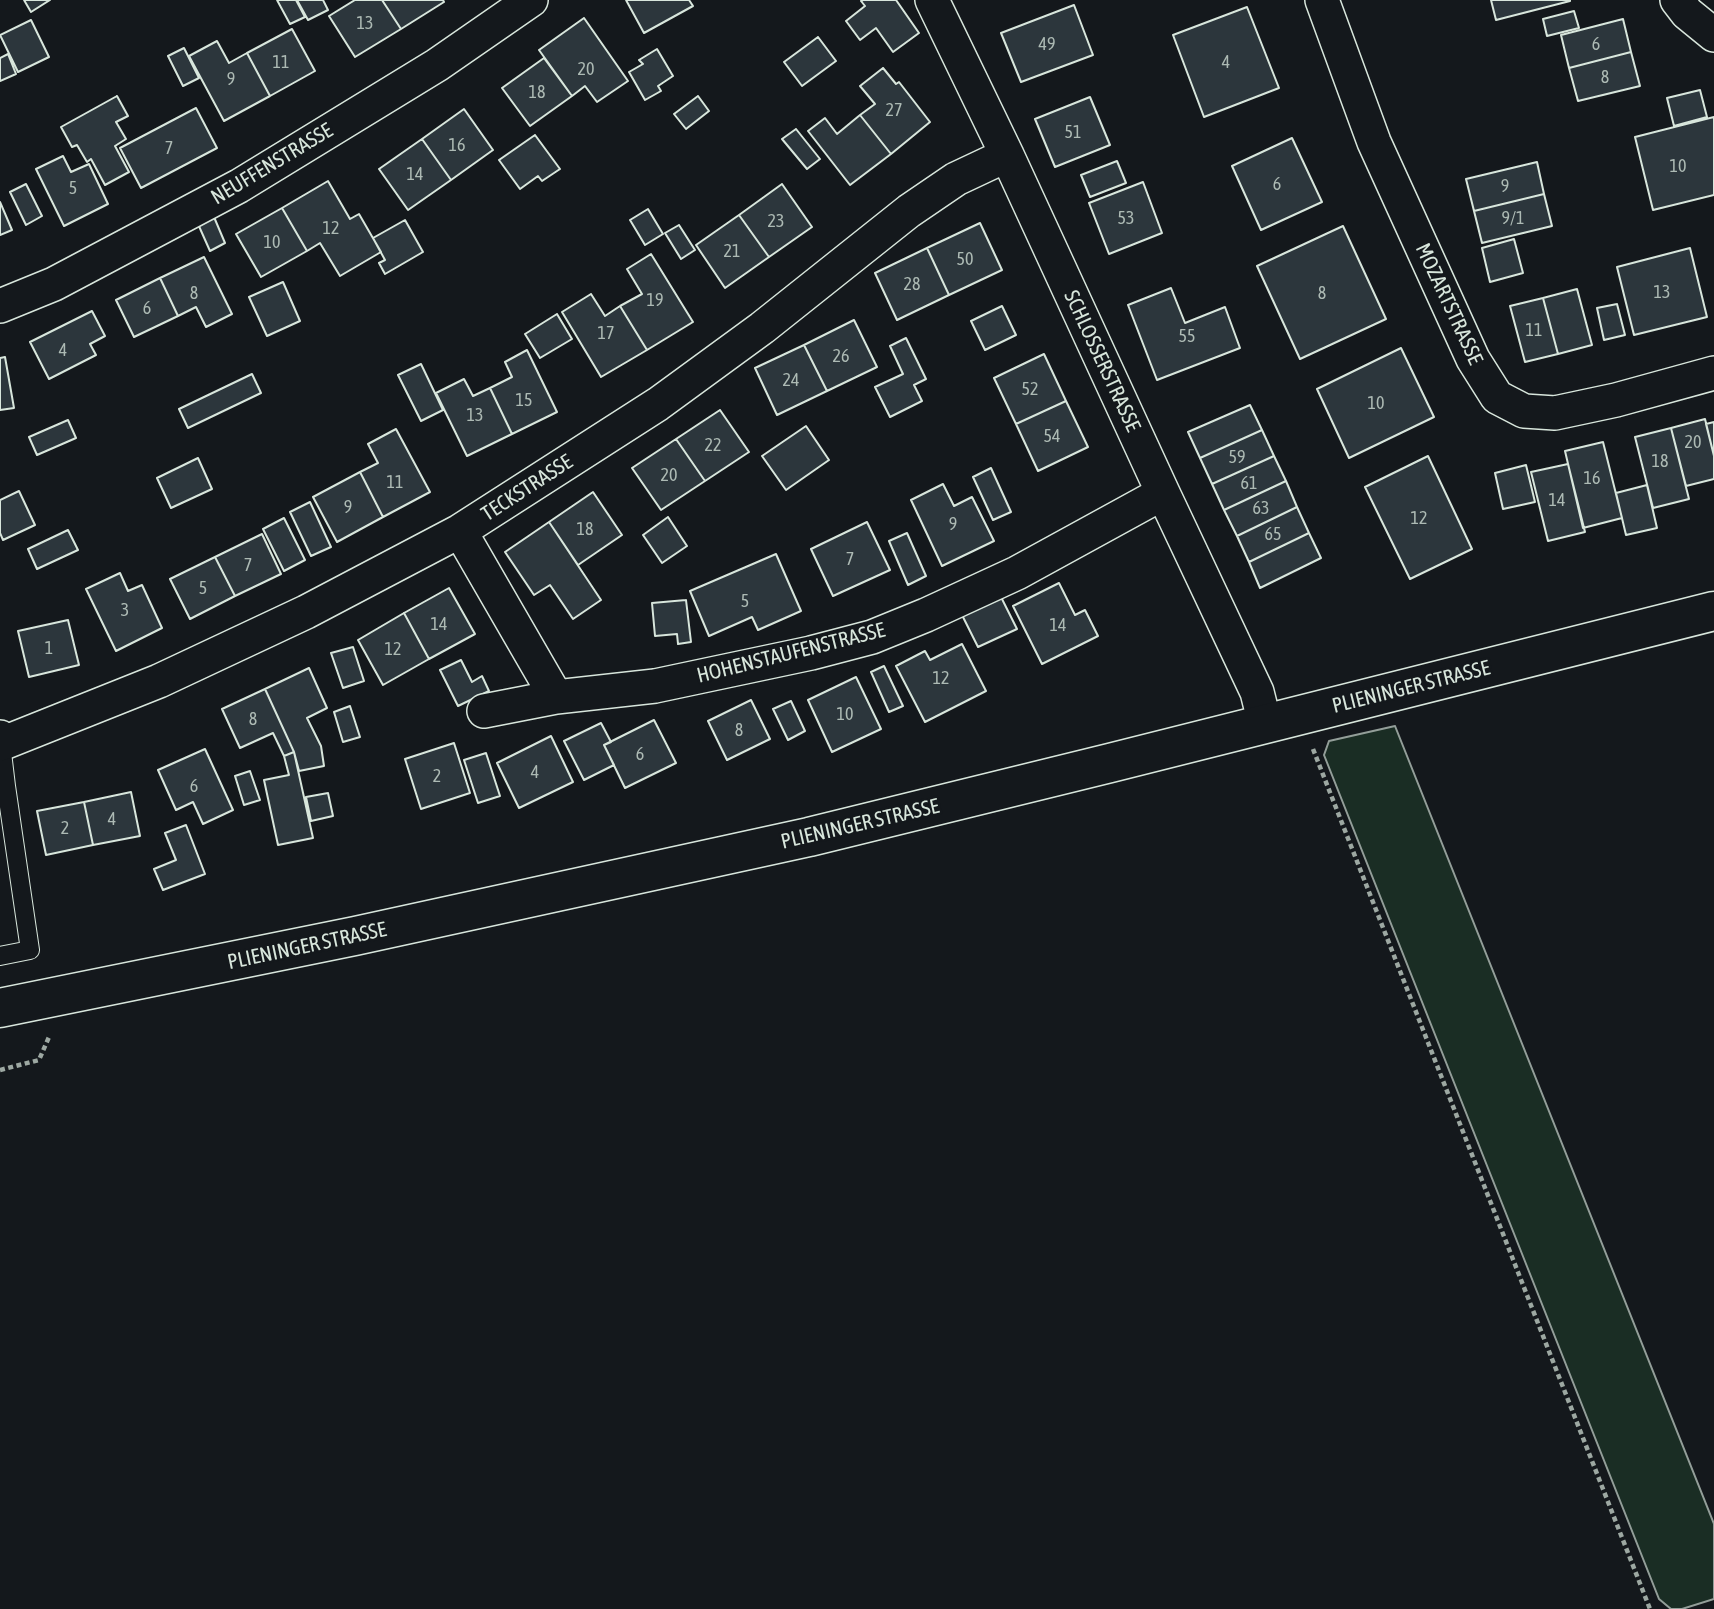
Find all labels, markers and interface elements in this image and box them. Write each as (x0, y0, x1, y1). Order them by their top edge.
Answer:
house number: 13 (357, 12, 373, 34)
house number: 49 (1039, 33, 1055, 55)
house number: 6 (1592, 33, 1600, 55)
house number: 11 (273, 51, 289, 73)
house number: 4 (1222, 51, 1230, 73)
house number: 20 (578, 58, 594, 80)
house number: 8 (1601, 66, 1609, 88)
house number: 9 (227, 68, 235, 90)
house number: 18 (529, 81, 545, 103)
house number: 27 (886, 99, 902, 121)
street label: NEUFFENSTRASSE (207, 118, 337, 210)
house number: 51 (1065, 121, 1081, 143)
house number: 16 (449, 134, 465, 156)
house number: 7 (165, 137, 173, 159)
house number: 10 (1670, 155, 1686, 177)
house number: 14 (407, 163, 423, 185)
house number: 6 (1273, 173, 1281, 195)
house number: 9 (1501, 175, 1509, 197)
house number: 5 (69, 177, 77, 199)
house number: 53 (1118, 207, 1134, 229)
house number: 9/1 (1501, 207, 1525, 229)
house number: 23 (768, 210, 784, 232)
house number: 12 (323, 217, 339, 239)
house number: 10 (264, 231, 280, 253)
street label: MOZARTSTRASSE (1410, 239, 1488, 369)
house number: 21 (724, 240, 740, 262)
house number: 50 (957, 248, 973, 270)
house number: 28 (904, 273, 920, 295)
house number: 13 (1654, 281, 1670, 303)
house number: 8 (190, 282, 198, 304)
house number: 8 (1318, 282, 1326, 304)
street label: SCHLOSSERSTRASSE (1058, 286, 1146, 436)
house number: 19 (647, 289, 663, 311)
house number: 6 (143, 297, 151, 319)
house number: 11 (1526, 319, 1542, 341)
house number: 17 (598, 322, 614, 344)
house number: 55 (1179, 325, 1195, 347)
house number: 4 (59, 339, 67, 361)
house number: 26 (833, 345, 849, 367)
house number: 24 (783, 369, 799, 391)
house number: 52 (1022, 378, 1038, 400)
house number: 15 (516, 389, 532, 411)
house number: 10 (1368, 392, 1384, 414)
house number: 13 (467, 404, 483, 426)
house number: 54 (1044, 425, 1060, 447)
house number: 20 (1685, 431, 1701, 453)
house number: 22 (705, 434, 721, 456)
house number: 59 (1229, 446, 1245, 468)
street label: TECKSTRASSE (477, 449, 577, 527)
house number: 18 (1652, 450, 1668, 472)
house number: 20 (661, 464, 677, 486)
house number: 16 (1584, 467, 1600, 489)
house number: 11 (387, 471, 403, 493)
house number: 61 (1241, 472, 1257, 494)
house number: 14 (1549, 489, 1565, 511)
house number: 9 (344, 496, 352, 518)
house number: 63 (1253, 497, 1269, 519)
house number: 12 (1411, 507, 1427, 529)
house number: 9 (949, 513, 957, 535)
house number: 18 (577, 518, 593, 540)
house number: 65 (1265, 523, 1281, 545)
house number: 7 (846, 548, 854, 570)
house number: 7 (244, 554, 252, 576)
house number: 5 (199, 577, 207, 599)
house number: 5 (741, 590, 749, 612)
house number: 3 (121, 599, 129, 621)
house number: 14 (431, 613, 447, 635)
house number: 14 (1050, 614, 1066, 636)
street label: HOHENSTAUFENSTRASSE (694, 617, 888, 689)
house number: 1 (45, 637, 53, 659)
house number: 12 (385, 638, 401, 660)
street label: PLIENINGER STRASSE (1329, 655, 1493, 719)
house number: 12 (933, 667, 949, 689)
house number: 10 (837, 703, 853, 725)
house number: 8 (249, 708, 257, 730)
house number: 8 (735, 719, 743, 741)
house number: 6 (636, 743, 644, 765)
house number: 4 (531, 761, 539, 783)
house number: 2 (433, 765, 441, 787)
house number: 6 (190, 775, 198, 797)
street label: PLIENINGER STRASSE (778, 794, 942, 854)
house number: 4 (108, 808, 116, 830)
house number: 2 (61, 817, 69, 839)
street label: PLIENINGER STRASSE (225, 917, 389, 975)

